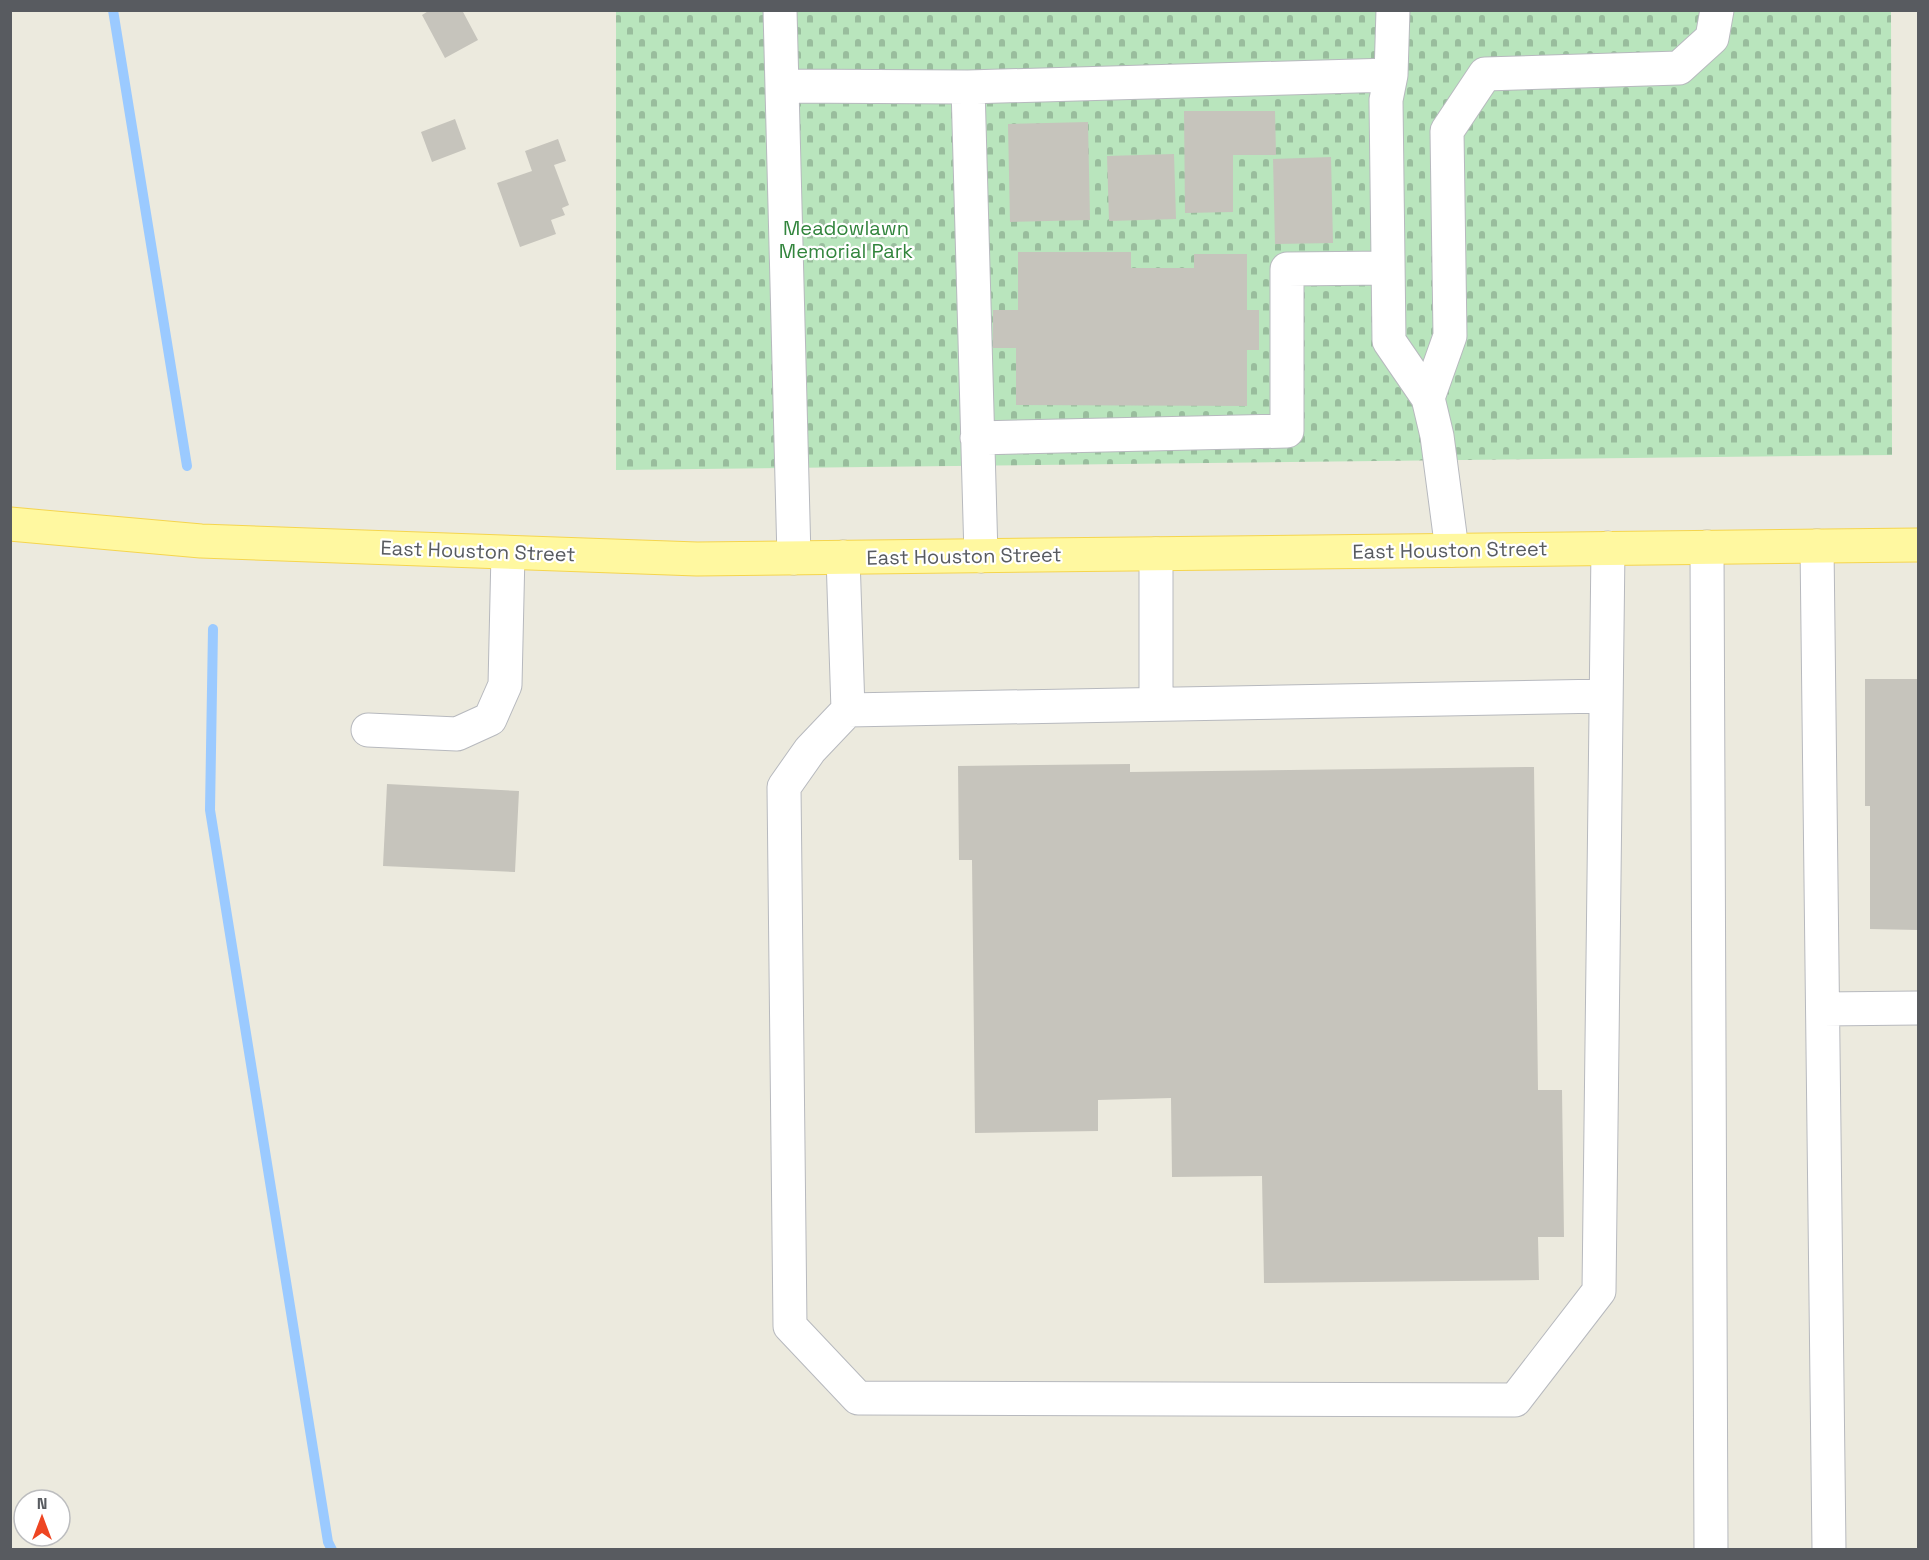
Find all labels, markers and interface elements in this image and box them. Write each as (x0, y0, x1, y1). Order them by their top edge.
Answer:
park label: Meadowlawn Memorial Park (779, 215, 913, 264)
street label: East Houston Street (380, 535, 576, 567)
street label: East Houston Street (1352, 535, 1548, 565)
street label: East Houston Street (866, 541, 1062, 571)
north arrow (12, 1488, 72, 1548)
text: N (37, 1493, 47, 1514)

